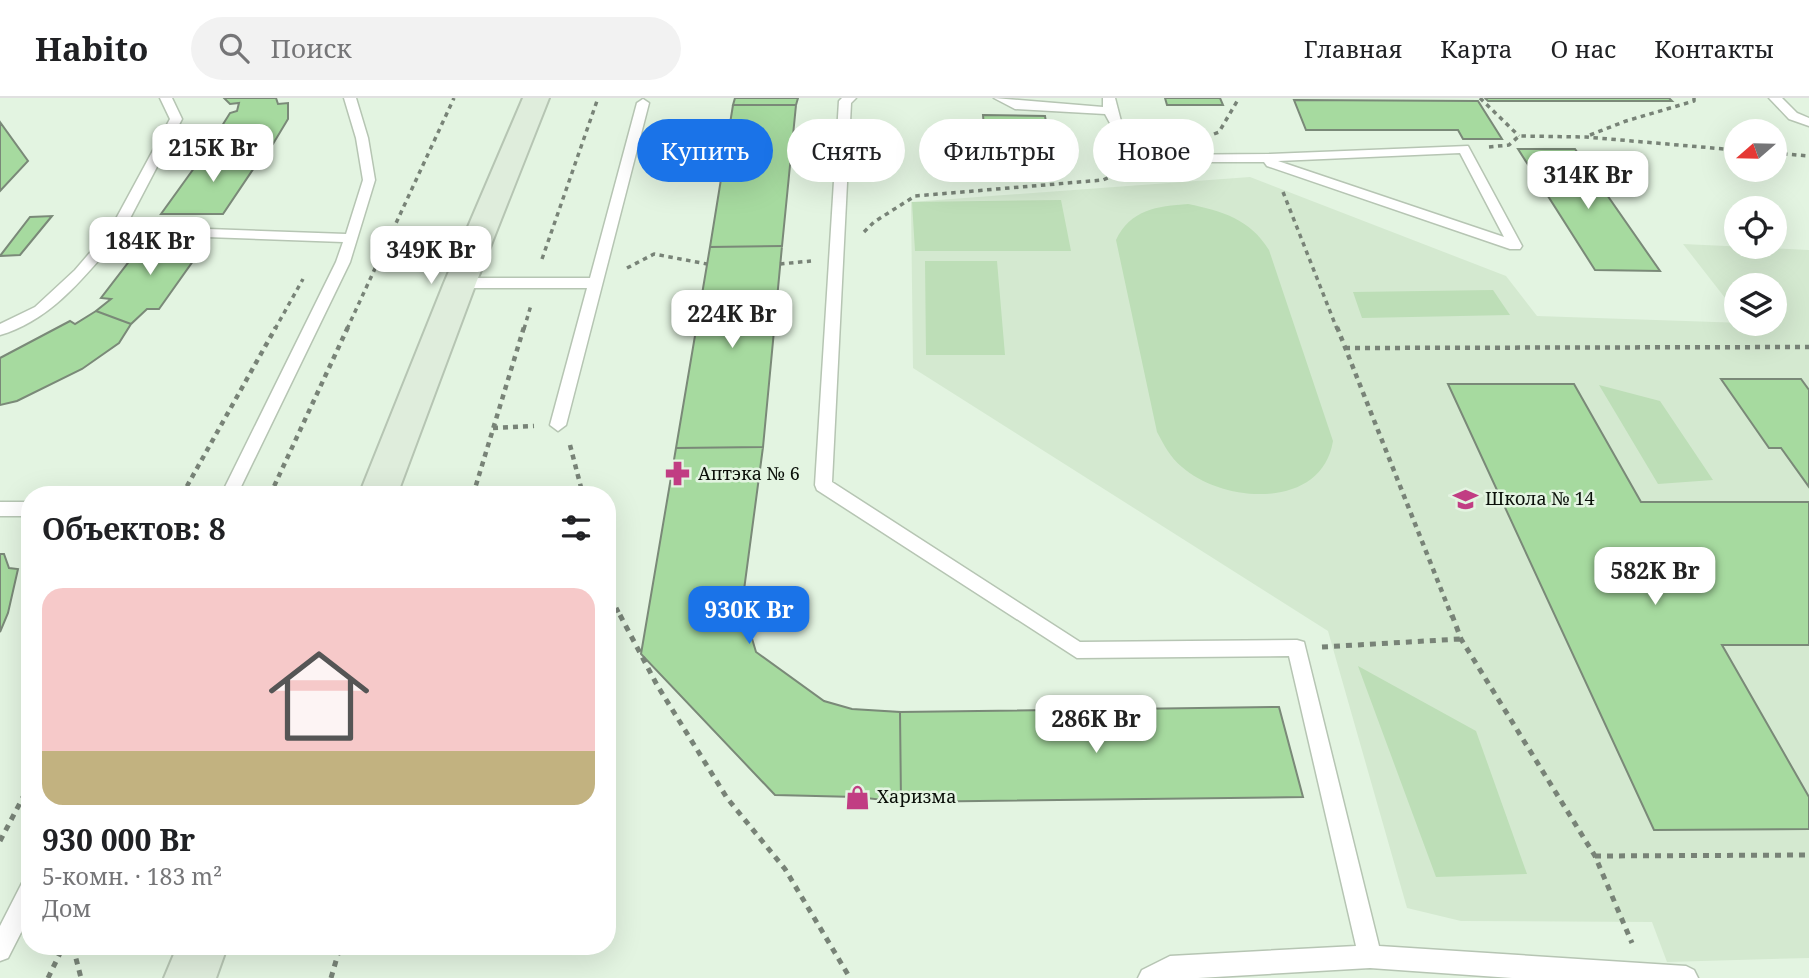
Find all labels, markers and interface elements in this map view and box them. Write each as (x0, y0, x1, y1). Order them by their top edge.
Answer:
search box (191, 17, 681, 80)
text: Habito (35, 26, 149, 71)
icon: search (215, 29, 253, 67)
text: Поиск (271, 30, 352, 66)
text: Главная (1304, 32, 1402, 65)
text: Карта (1440, 32, 1513, 65)
text: О нас (1551, 32, 1616, 65)
text: Контакты (1654, 32, 1774, 65)
chip: Купить (637, 119, 773, 182)
chip: Снять (787, 119, 905, 182)
chip: Фильтры (919, 119, 1079, 182)
chip: Новое (1093, 119, 1214, 182)
north arrow (1724, 119, 1787, 182)
map controls (1724, 119, 1787, 336)
pin: 215K Br (148, 125, 278, 184)
text: 215K Br (168, 131, 258, 163)
pin: 314K Br (1523, 152, 1653, 211)
text: 314K Br (1543, 158, 1633, 190)
button: locate (1724, 196, 1787, 259)
pin: 184K Br (85, 218, 215, 277)
text: 184K Br (105, 224, 195, 256)
pin: 349K Br (366, 226, 496, 286)
text: 349K Br (386, 233, 476, 265)
button: layers (1724, 273, 1787, 336)
pin: 224K Br (667, 290, 797, 350)
text: 224K Br (687, 297, 777, 329)
pharmacy icon: Аптэка № 6 (664, 460, 692, 488)
place label: Аптэка № 6 (698, 461, 800, 485)
school or university icon: Школа № 14 (1451, 485, 1479, 513)
place label: Школа № 14 (1485, 486, 1595, 510)
text: Объектов: 8 (42, 508, 226, 549)
icon: filters (557, 509, 595, 547)
pin: 582K Br (1590, 547, 1720, 607)
text: 582K Br (1610, 554, 1700, 586)
pin: 930K Br (684, 587, 814, 646)
text: 930K Br (704, 593, 794, 625)
icon: home (256, 633, 382, 759)
pin: 286K Br (1031, 696, 1161, 755)
text: 286K Br (1051, 702, 1141, 734)
shop icon: Харизма (843, 783, 871, 811)
place label: Харизма (877, 784, 956, 808)
text: 930 000 Br (42, 819, 195, 860)
text: 5-комн. · 183 m² (42, 860, 222, 892)
text: Дом (42, 892, 91, 924)

